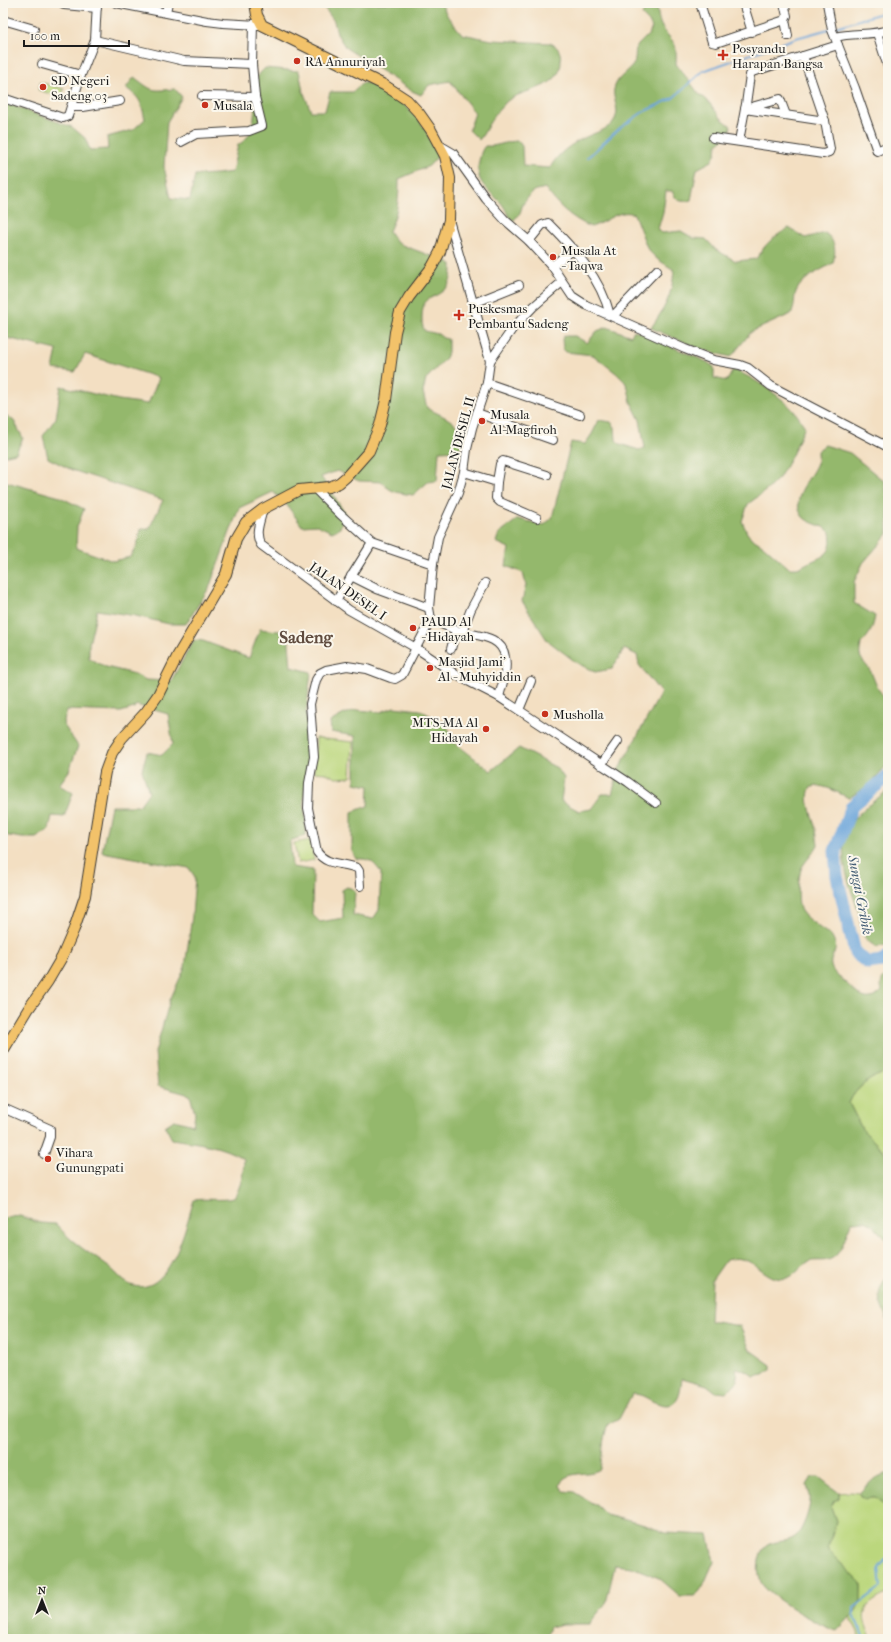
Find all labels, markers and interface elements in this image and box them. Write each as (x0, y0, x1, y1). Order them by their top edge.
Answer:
scale bar (24, 22, 129, 48)
text: 100 m (30, 29, 60, 43)
place label: Posyandu Harapan Bangsa (732, 41, 824, 71)
marker: Posyandu Harapan Bangsa (717, 49, 729, 61)
place label: RA Annuriyah (305, 54, 386, 69)
marker: RA Annuriyah (292, 56, 302, 66)
place label: SD Negeri Sadeng 03 (51, 73, 109, 103)
marker: SD Negeri Sadeng 03 (38, 82, 48, 92)
place label: Musala (213, 98, 254, 113)
marker: Musala (200, 100, 210, 110)
place label: Musala At - Taqwa (561, 243, 617, 273)
marker: Musala At - Taqwa (548, 252, 558, 262)
place label: Puskesmas Pembantu Sadeng (468, 301, 570, 331)
marker: Puskesmas Pembantu Sadeng (453, 309, 465, 321)
street label: JALAN DESEL II (438, 395, 478, 492)
place label: Musala Al-Magfiroh (489, 407, 557, 437)
marker: Musala Al-Magfiroh (477, 416, 487, 426)
street label: JALAN DESEL I (306, 558, 389, 623)
place label: PAUD Al - Hidayah (421, 614, 475, 644)
marker: PAUD Al - Hidayah (408, 623, 418, 633)
district label: Sadeng (279, 627, 334, 648)
place label: Masjid Jami' Al - Muhyiddin (437, 654, 522, 684)
marker: Masjid Jami' Al - Muhyiddin (425, 663, 435, 673)
place label: Musholla (553, 707, 605, 722)
marker: Musholla (540, 709, 550, 719)
place label: MTS-MA Al Hidayah (412, 715, 479, 745)
marker: MTS-MA Al Hidayah (481, 724, 491, 734)
water label: Sungai Gribik (844, 853, 876, 936)
place label: Vihara Gunungpati (55, 1145, 124, 1175)
marker: Vihara Gunungpati (43, 1154, 53, 1164)
north arrow (22, 1580, 62, 1620)
text: N (38, 1584, 47, 1597)

